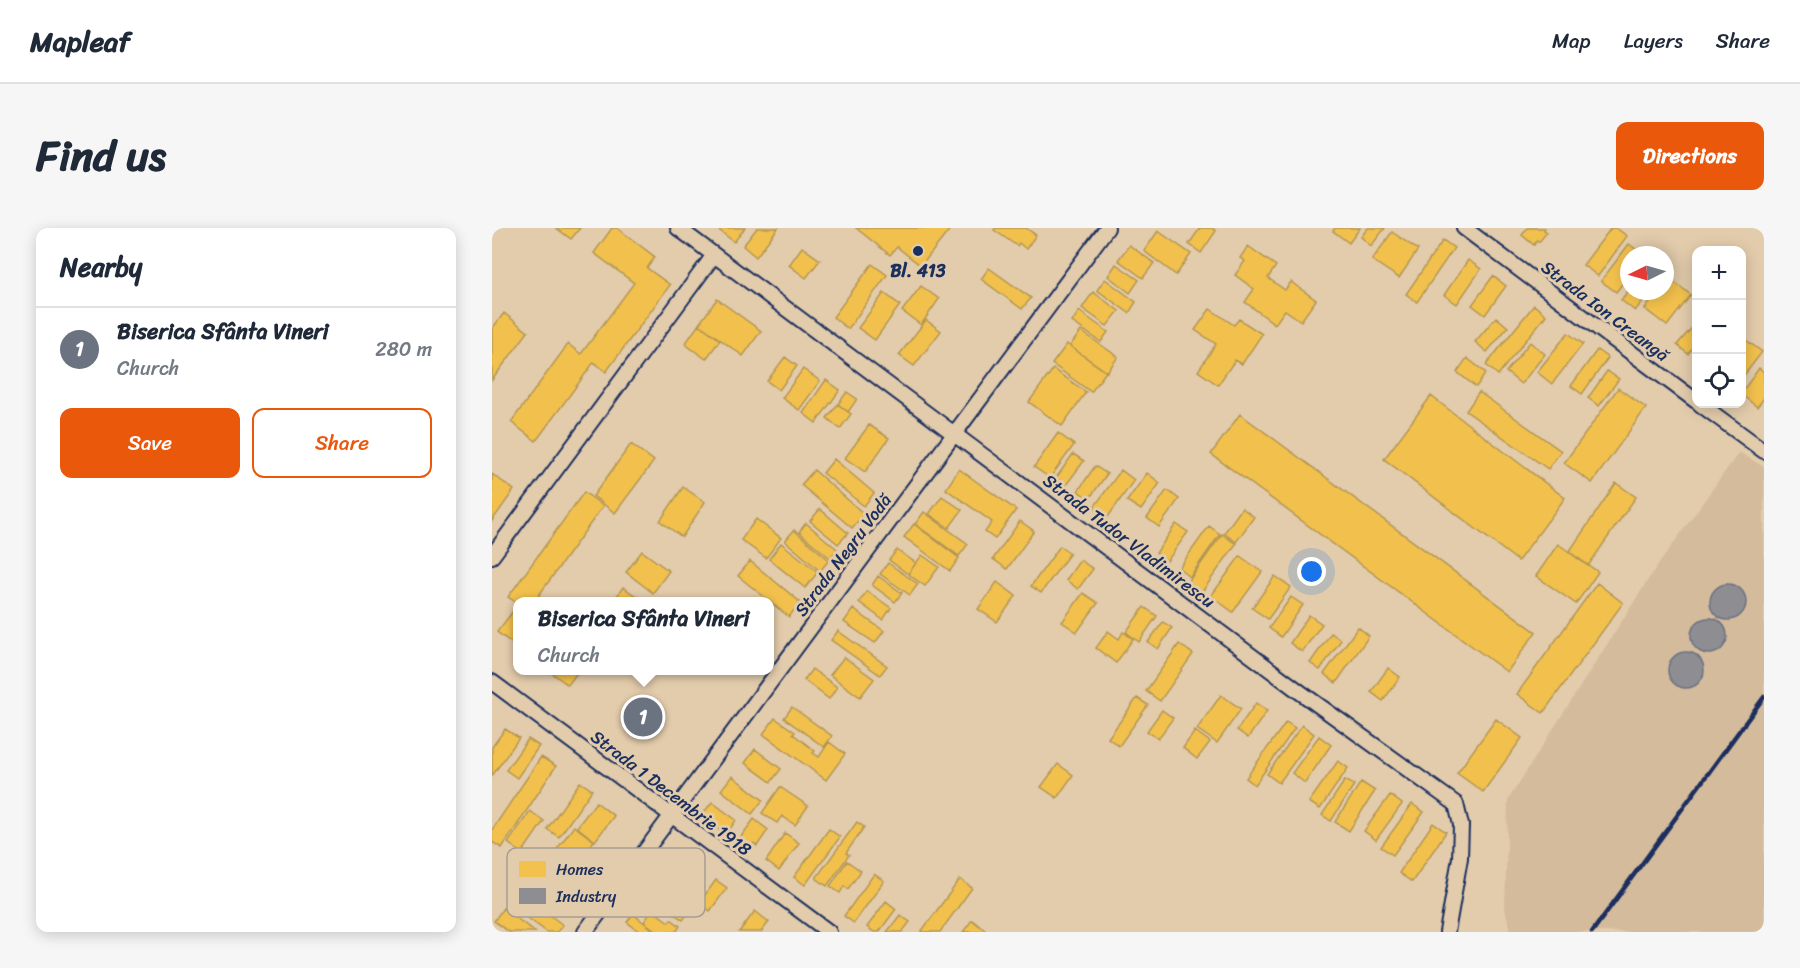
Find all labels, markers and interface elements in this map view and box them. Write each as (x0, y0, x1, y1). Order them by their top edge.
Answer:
text: Mapleaf (30, 17, 130, 66)
text: Map (1552, 22, 1591, 60)
text: Layers (1624, 22, 1683, 60)
text: Share (1716, 22, 1770, 60)
text: Find us (36, 119, 166, 193)
button: Directions (1616, 122, 1764, 190)
text: Nearby (60, 244, 142, 290)
marker: Bl. 413 (911, 244, 925, 258)
north arrow (1620, 246, 1674, 300)
map controls (1692, 246, 1746, 408)
button: + (1692, 246, 1746, 300)
street label: Strada Ion Creangă (1534, 252, 1677, 371)
place label: Bl. 413 (890, 255, 946, 287)
button: − (1692, 300, 1746, 354)
text: Biserica Sfânta Vineri (117, 312, 329, 351)
text: 1 (75, 332, 84, 367)
text: 280 m (375, 332, 432, 367)
text: Church (117, 351, 179, 386)
button: locate (1692, 354, 1746, 408)
button: Save (60, 408, 240, 478)
button: Share (252, 408, 432, 478)
street label: Strada Tudor Vladimirescu (1036, 465, 1222, 617)
street label: Strada Negru Vodă (786, 486, 901, 624)
your location (1297, 557, 1326, 586)
popup (513, 597, 774, 675)
text: Biserica Sfânta Vineri (538, 599, 749, 638)
text: Church (538, 638, 600, 673)
pin: 1 (624, 694, 662, 740)
street label: Strada 1 Decembrie 1918 (583, 721, 759, 865)
legend (507, 848, 705, 917)
text: Homes (556, 855, 604, 884)
text: Industry (555, 882, 617, 911)

